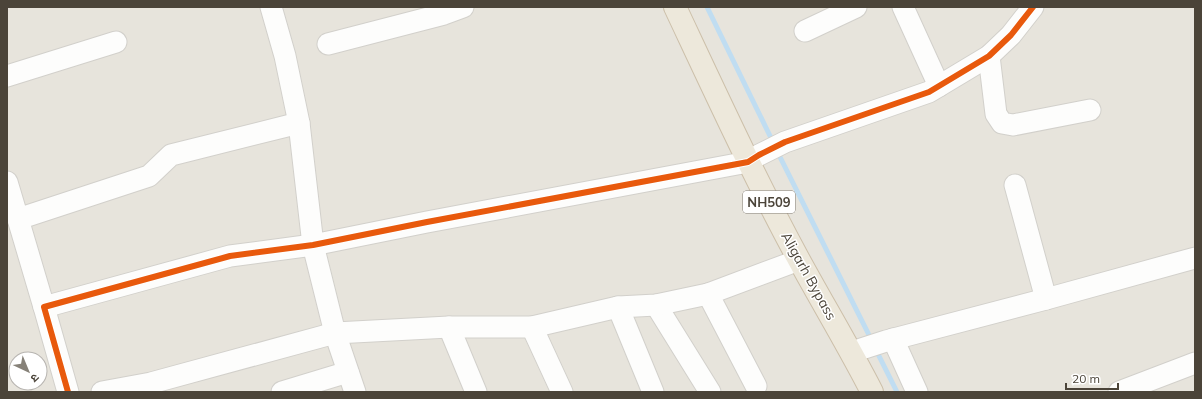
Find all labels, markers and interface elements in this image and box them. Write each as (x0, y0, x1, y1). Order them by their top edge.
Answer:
road number: NH509 (743, 191, 795, 213)
street label: Aligarh Bypass (777, 229, 841, 323)
north arrow (8, 351, 48, 391)
scale bar (1066, 365, 1118, 391)
text: उ (27, 371, 42, 386)
text: 20 m (1072, 371, 1100, 386)

